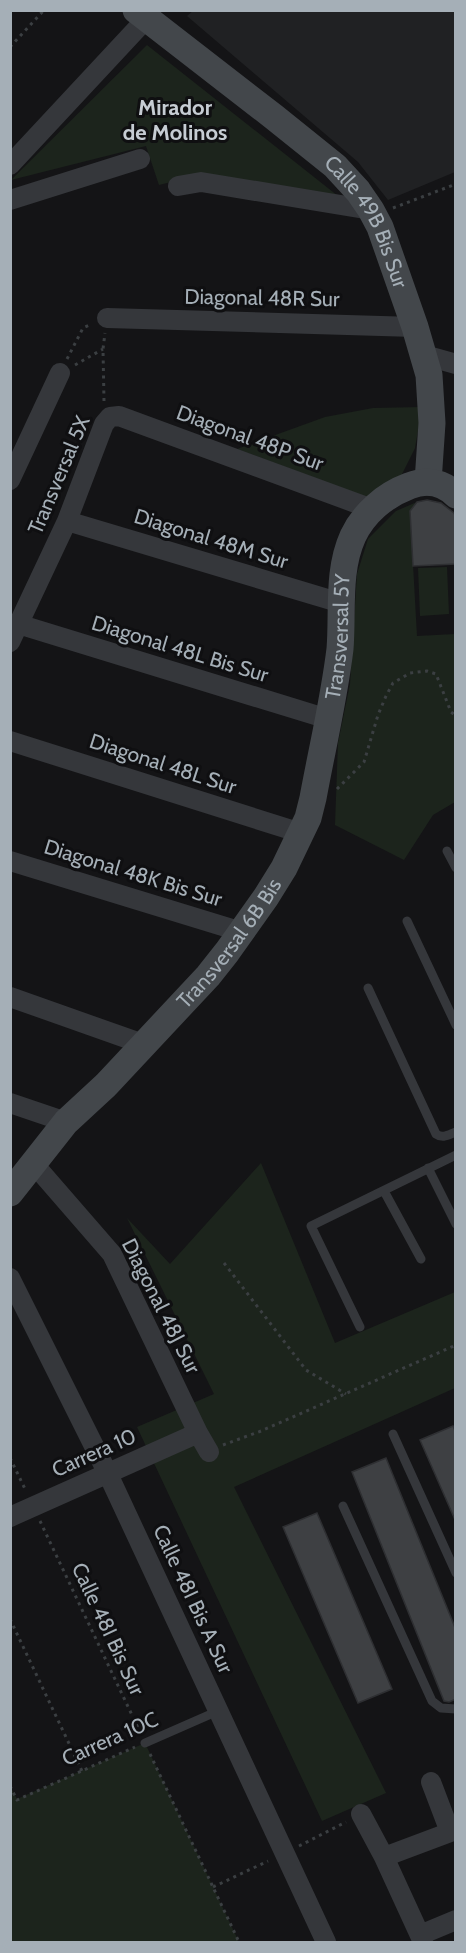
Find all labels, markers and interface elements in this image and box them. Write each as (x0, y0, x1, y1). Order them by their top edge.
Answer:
district label: Mirador de Molinos (123, 94, 227, 146)
street label: Calle 49B Bis Sur (320, 150, 413, 292)
street label: Diagonal 48R Sur (184, 284, 340, 311)
street label: Diagonal 48P Sur (173, 399, 327, 476)
street label: Transversal 5X (22, 411, 95, 538)
street label: Diagonal 48M Sur (131, 503, 291, 574)
street label: Transversal 5Y (320, 572, 355, 701)
street label: Diagonal 48L Bis Sur (89, 610, 272, 687)
street label: Diagonal 48L Sur (87, 728, 240, 799)
street label: Diagonal 48K Bis Sur (41, 834, 225, 912)
street label: Transversal 6B Bis (171, 873, 287, 1013)
street label: Diagonal 48J Sur (117, 1234, 206, 1378)
street label: Carrera 10 (48, 1423, 140, 1482)
street label: Calle 48I Bis A Sur (148, 1521, 239, 1677)
street label: Calle 48I Bis Sur (67, 1559, 150, 1699)
street label: Carrera 10C (58, 1706, 162, 1771)

